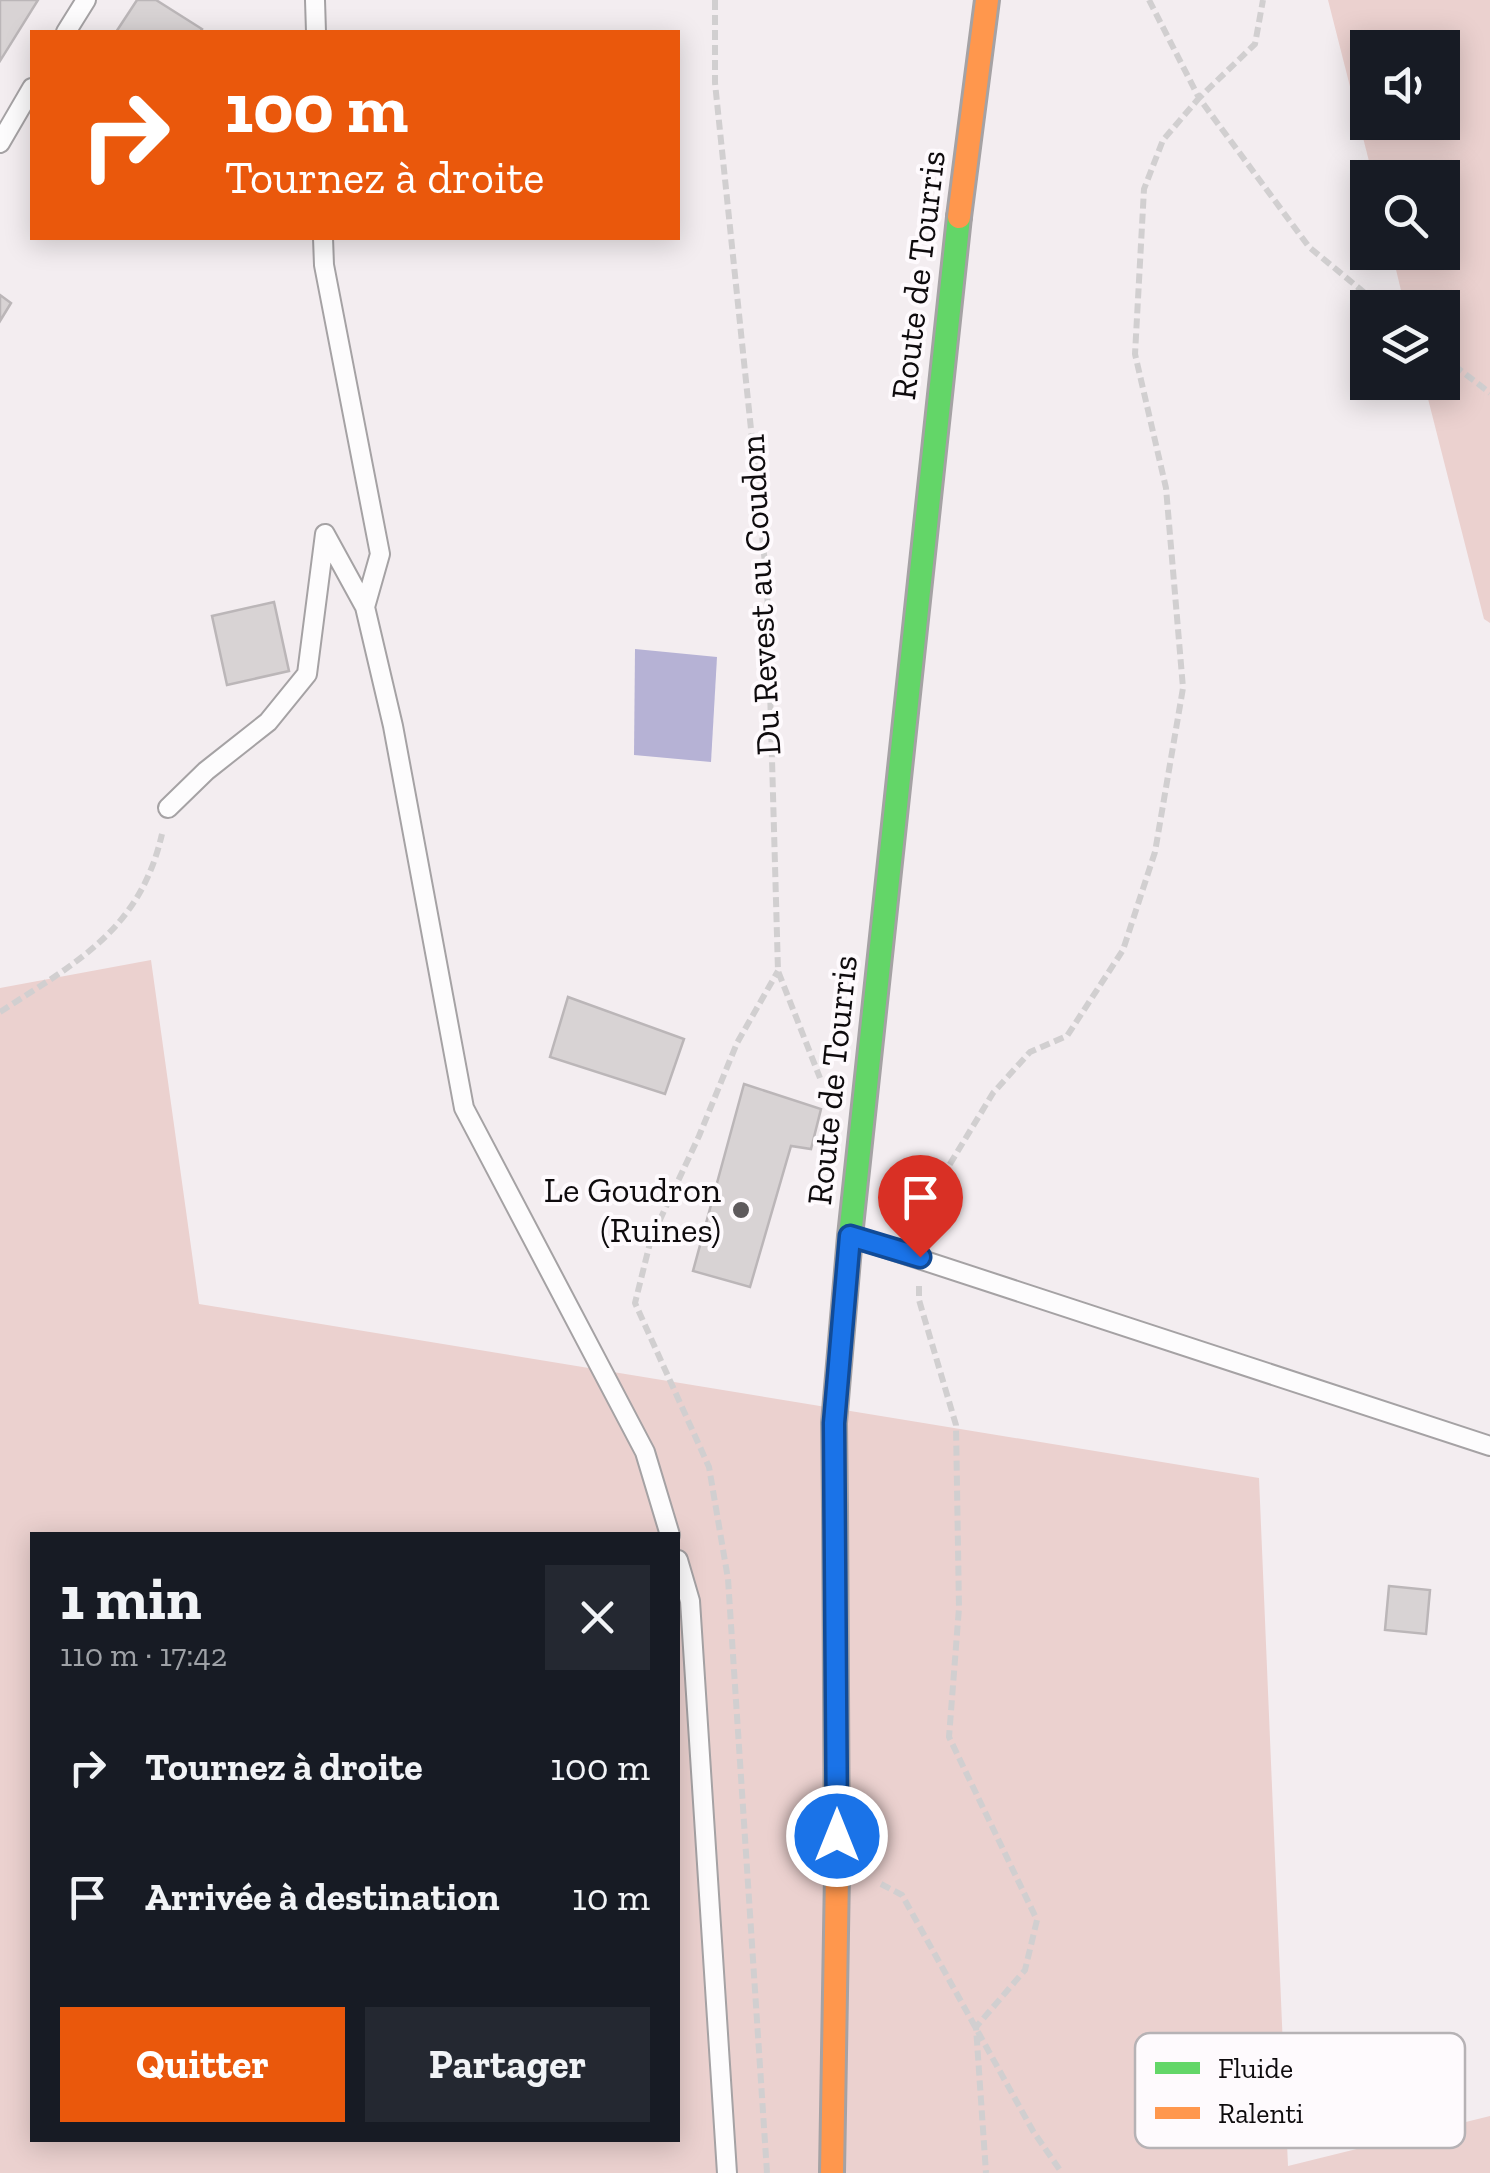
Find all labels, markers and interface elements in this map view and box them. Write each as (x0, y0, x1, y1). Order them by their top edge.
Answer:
map controls (1350, 30, 1460, 400)
button: sound (1350, 30, 1460, 140)
text: 100 m (225, 66, 408, 150)
icon: right (60, 70, 190, 200)
street label: Route de Tourris (882, 148, 954, 402)
text: Tournez à droite (225, 151, 544, 205)
button: search (1350, 160, 1460, 270)
button: layers (1350, 290, 1460, 400)
street label: Du Revest au Coudon (731, 434, 789, 756)
street label: Route de Tourris (798, 953, 866, 1207)
pin (878, 1155, 963, 1258)
place label: Le Goudron (Ruines) (544, 1169, 721, 1251)
icon: arrive (893, 1170, 948, 1225)
marker: Le Goudron (Ruines) (730, 1199, 752, 1221)
text: 1 min (60, 1562, 202, 1634)
button: close (545, 1565, 650, 1670)
text: 110 m · 17:42 (60, 1636, 227, 1674)
icon: right (60, 1740, 115, 1795)
text: Tournez à droite (145, 1744, 423, 1790)
text: 100 m (550, 1744, 650, 1790)
position arrow (785, 1784, 889, 1888)
icon: arrive (60, 1870, 115, 1925)
text: Arrivée à destination (145, 1874, 500, 1920)
text: 10 m (572, 1874, 650, 1920)
button: Quitter (60, 2007, 345, 2122)
button: Partager (365, 2007, 650, 2122)
legend (1135, 2033, 1465, 2148)
text: Fluide (1218, 2052, 1293, 2085)
text: Ralenti (1218, 2097, 1304, 2130)

